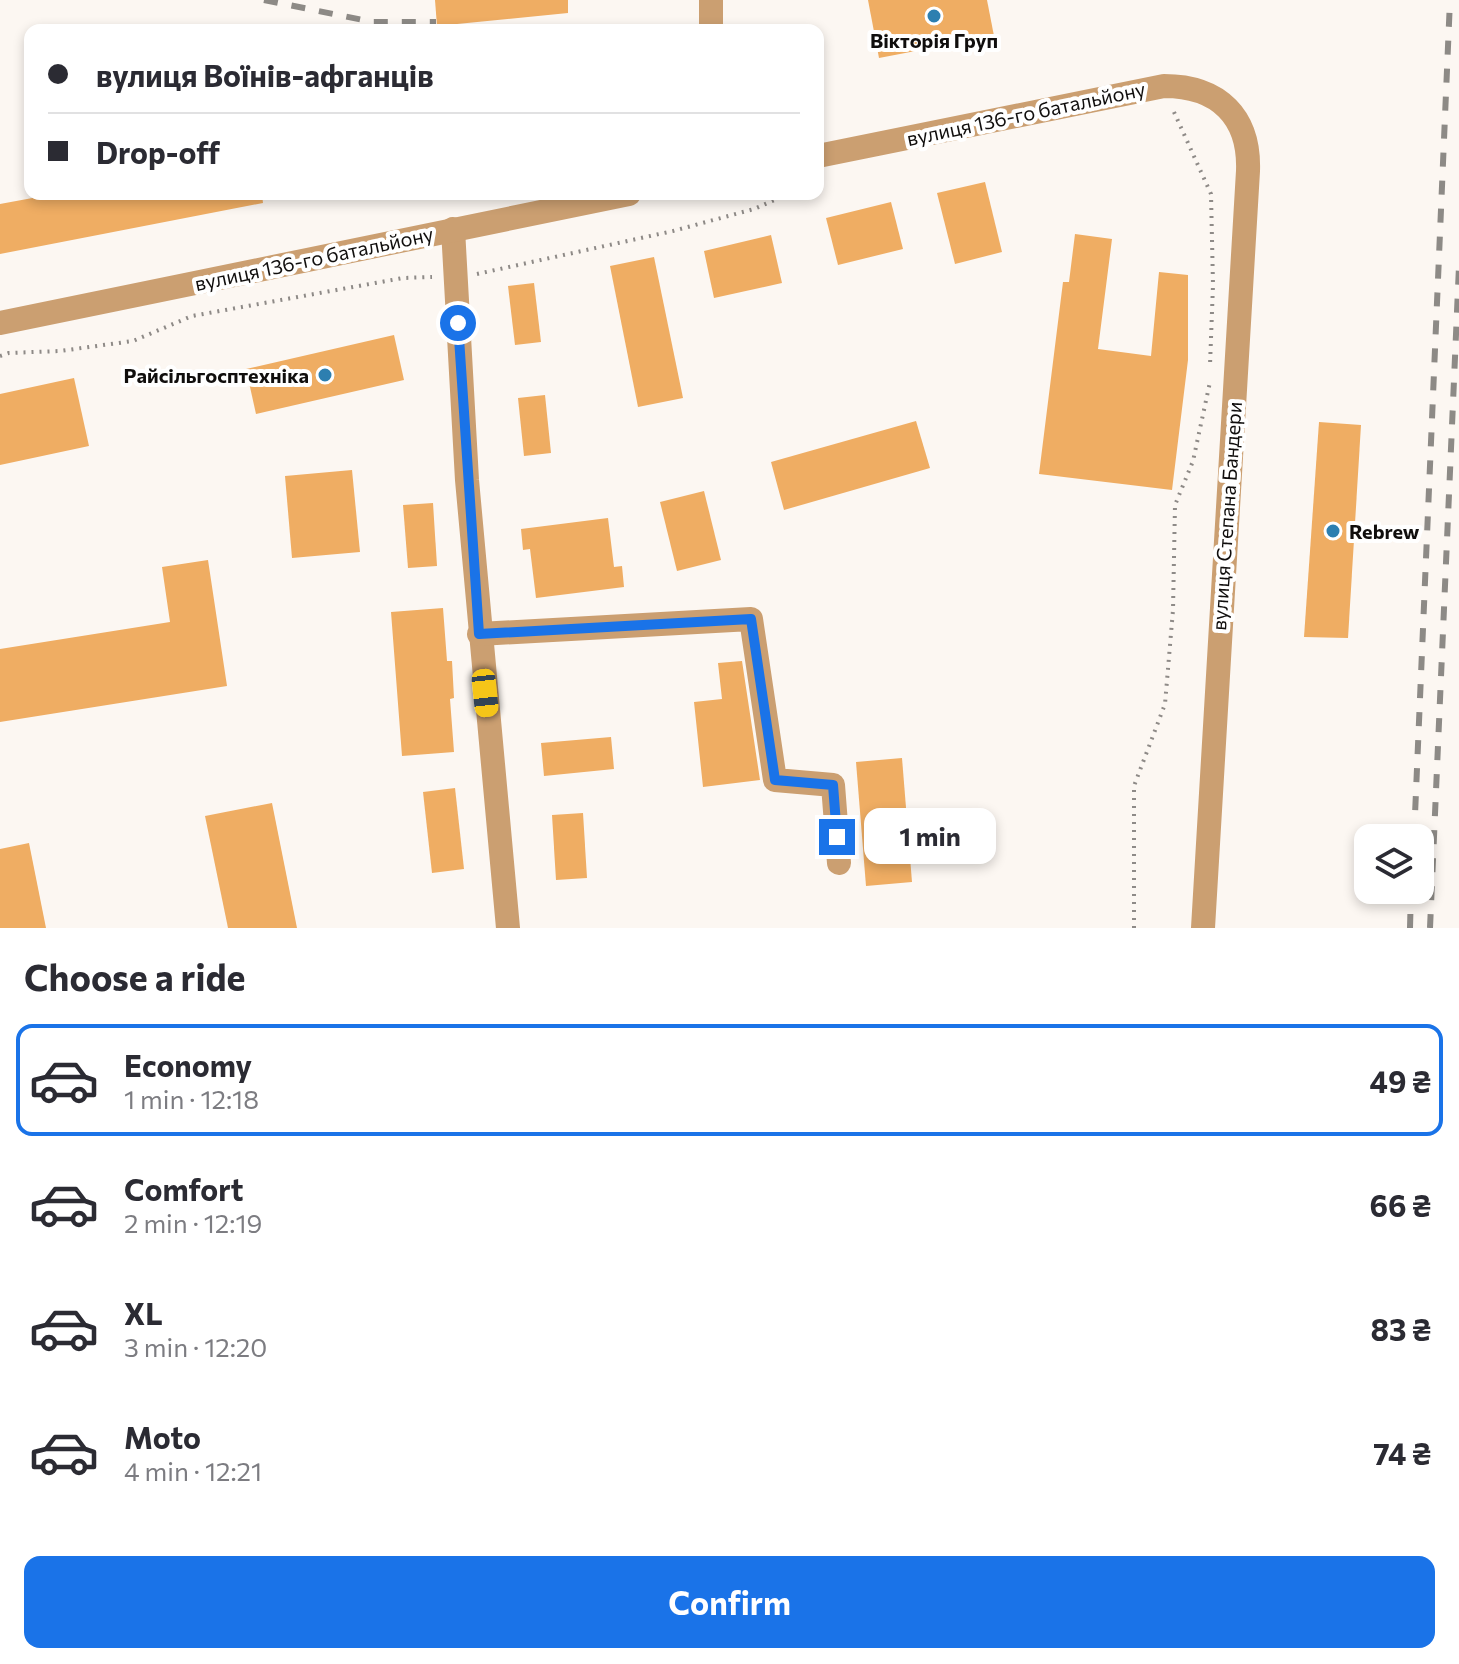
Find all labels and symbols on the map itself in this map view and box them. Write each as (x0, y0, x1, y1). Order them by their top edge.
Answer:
marker: Вікторія Груп (925, 7, 943, 25)
place label: Вікторія Груп (870, 28, 998, 52)
street label: вулиця 136-го батальйону (904, 76, 1148, 150)
street label: вулиця 136-го батальйону (192, 221, 436, 295)
route start (440, 305, 476, 341)
place label: Райсільгосптехніка (124, 363, 309, 387)
marker: Райсільгосптехніка (316, 366, 334, 384)
street label: вулиця Степана Бандери (1206, 401, 1246, 631)
place label: Rebrew (1349, 519, 1420, 543)
marker: Rebrew (1324, 522, 1342, 540)
car (471, 668, 499, 718)
callout: 1 min (865, 809, 997, 865)
route end (819, 819, 855, 855)

